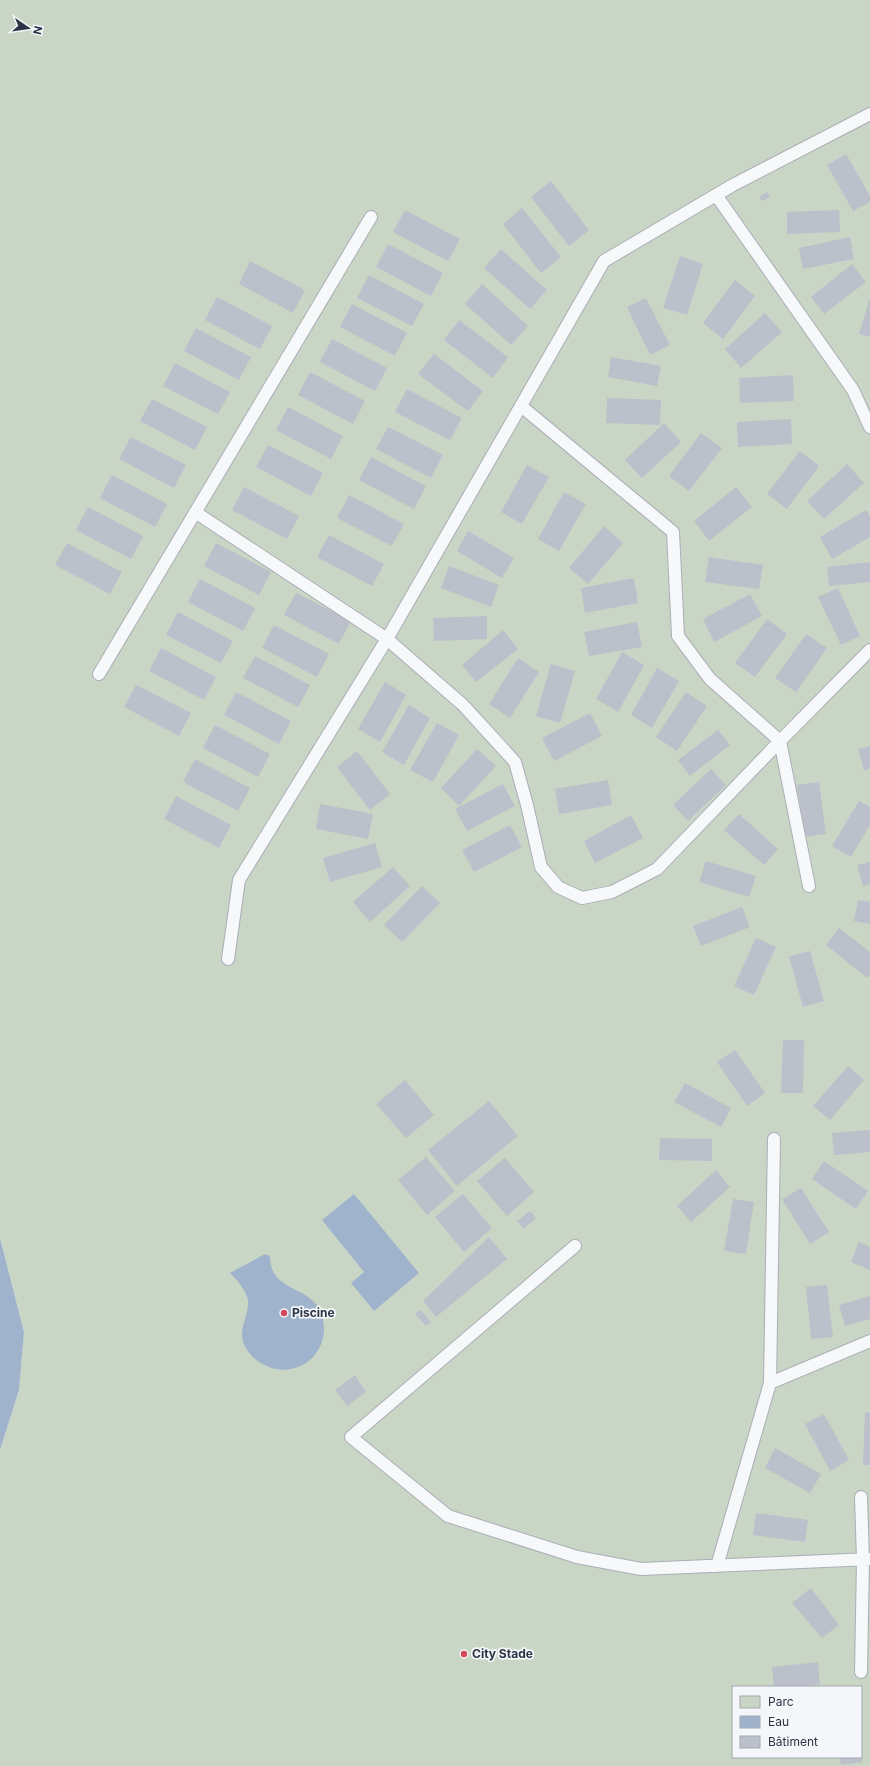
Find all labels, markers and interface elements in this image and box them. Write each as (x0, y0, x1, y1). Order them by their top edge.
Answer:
north arrow (8, 8, 48, 48)
text: N (30, 25, 46, 36)
place label: Piscine (292, 1305, 335, 1320)
marker: Piscine (279, 1308, 289, 1318)
place label: City Stade (472, 1646, 533, 1661)
marker: City Stade (459, 1649, 469, 1659)
legend (732, 1686, 862, 1758)
text: Parc (768, 1694, 794, 1709)
text: Eau (768, 1714, 789, 1729)
text: Bâtiment (768, 1734, 818, 1749)

